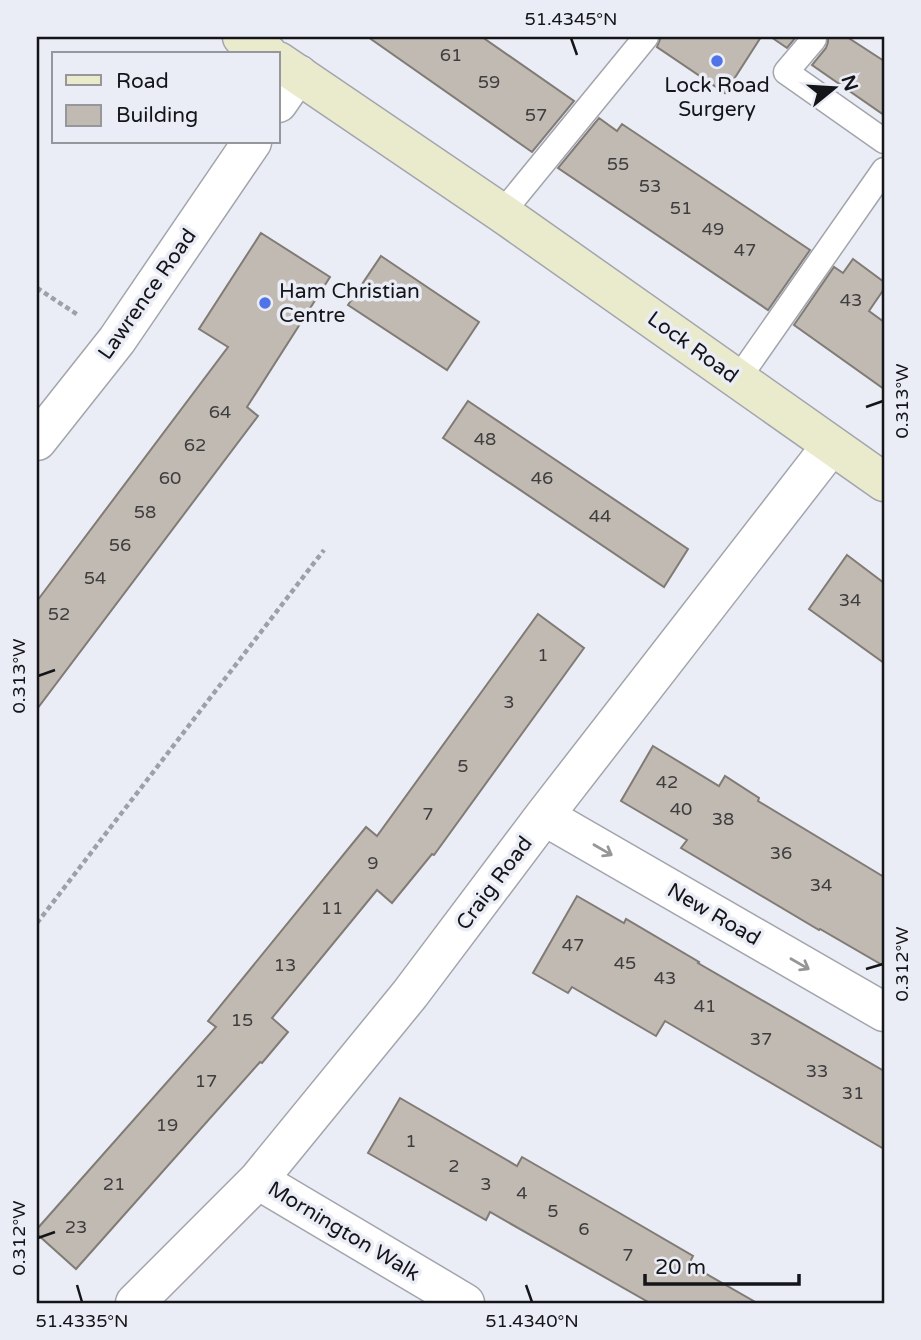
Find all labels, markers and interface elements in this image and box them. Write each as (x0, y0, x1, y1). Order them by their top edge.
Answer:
text: 51.4345°N (524, 8, 618, 30)
house number: 61 (440, 44, 462, 66)
legend (52, 52, 280, 144)
north arrow (799, 52, 869, 122)
marker: Lock Road Surgery (709, 53, 725, 69)
text: Road (116, 69, 169, 94)
house number: 59 (478, 71, 500, 93)
text: N (836, 72, 862, 94)
place label: Lock Road Surgery (664, 73, 770, 122)
text: Building (116, 103, 198, 128)
house number: 57 (525, 104, 547, 126)
house number: 55 (607, 153, 629, 175)
house number: 53 (639, 175, 661, 197)
house number: 51 (670, 197, 692, 219)
house number: 49 (702, 218, 724, 240)
street label: Lawrence Road (93, 224, 202, 365)
house number: 47 (734, 239, 756, 261)
place label: Ham Christian Centre (279, 279, 420, 328)
house number: 43 (840, 289, 862, 311)
marker: Ham Christian Centre (257, 295, 273, 311)
street label: Lock Road (643, 306, 743, 389)
text: 0.313°W (891, 364, 913, 438)
house number: 64 (209, 401, 231, 423)
house number: 48 (474, 428, 496, 450)
house number: 62 (184, 434, 206, 456)
house number: 60 (159, 467, 181, 489)
house number: 46 (531, 467, 553, 489)
house number: 58 (134, 501, 156, 523)
house number: 44 (589, 505, 611, 527)
house number: 56 (109, 534, 131, 556)
house number: 54 (84, 567, 106, 589)
house number: 34 (839, 589, 861, 611)
house number: 52 (48, 603, 70, 625)
text: 0.313°W (8, 639, 30, 713)
house number: 1 (537, 644, 549, 666)
house number: 3 (503, 691, 515, 713)
house number: 5 (457, 755, 469, 777)
house number: 42 (656, 771, 678, 793)
house number: 40 (670, 798, 692, 820)
house number: 7 (422, 803, 434, 825)
house number: 38 (712, 808, 734, 830)
street label: Craig Road (451, 831, 538, 935)
house number: 36 (770, 842, 792, 864)
one-way arrow (593, 843, 613, 857)
house number: 9 (367, 852, 379, 874)
house number: 34 (810, 874, 832, 896)
street label: New Road (663, 878, 765, 951)
house number: 11 (321, 897, 343, 919)
text: 0.312°W (891, 927, 913, 1001)
house number: 47 (562, 934, 584, 956)
house number: 45 (614, 952, 636, 974)
house number: 13 (274, 954, 296, 976)
one-way arrow (790, 957, 810, 971)
house number: 43 (654, 967, 676, 989)
house number: 41 (694, 995, 716, 1017)
house number: 15 (231, 1009, 253, 1031)
house number: 37 (750, 1028, 772, 1050)
house number: 33 (806, 1060, 828, 1082)
house number: 17 (195, 1070, 217, 1092)
house number: 31 (842, 1082, 864, 1104)
house number: 19 (156, 1114, 178, 1136)
house number: 1 (405, 1130, 417, 1152)
house number: 2 (448, 1155, 460, 1177)
house number: 21 (103, 1173, 125, 1195)
house number: 3 (480, 1173, 492, 1195)
street label: Mornington Walk (263, 1176, 424, 1287)
house number: 4 (516, 1182, 528, 1204)
house number: 5 (547, 1200, 559, 1222)
text: 0.312°W (8, 1201, 30, 1275)
house number: 23 (65, 1216, 87, 1238)
house number: 6 (578, 1218, 590, 1240)
scale bar (645, 1242, 799, 1286)
house number: 7 (622, 1244, 634, 1266)
text: 20 m (655, 1255, 706, 1280)
text: 51.4335°N (35, 1310, 129, 1332)
text: 51.4340°N (485, 1310, 579, 1332)

